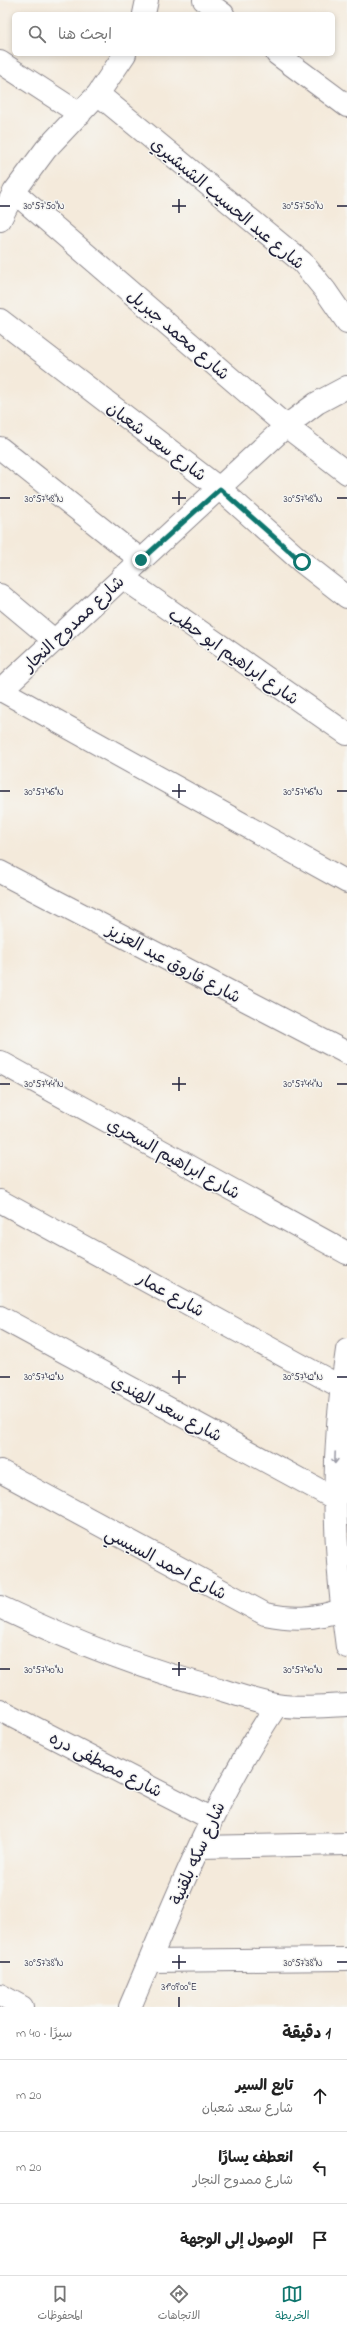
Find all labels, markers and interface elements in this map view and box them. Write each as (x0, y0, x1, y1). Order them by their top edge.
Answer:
search box (12, 12, 335, 56)
icon: search (26, 23, 48, 45)
text: ابحث هنا (58, 24, 112, 46)
street label: شارع عبد الحسيب الشبشيري (145, 132, 309, 276)
text: 30°57'50"N (23, 199, 65, 214)
text: 30°57'50"N (282, 199, 324, 214)
street label: شارع محمد جبريل (121, 284, 235, 387)
street label: شارع سعد شعبان (101, 396, 211, 488)
text: 30°57'48"N (25, 492, 64, 507)
text: 30°57'48"N (284, 492, 323, 507)
route end (132, 551, 150, 569)
route start (293, 553, 311, 571)
street label: شارع ممدوح النجار (16, 570, 130, 679)
street label: شارع ابراهيم ابو حطب (163, 603, 304, 712)
text: 30°57'46"N (24, 785, 64, 800)
text: 30°57'46"N (283, 785, 323, 800)
street label: شارع فاروق عبد العزيز (100, 917, 245, 1010)
text: 30°57'44"N (24, 1077, 64, 1092)
text: 30°57'44"N (283, 1077, 323, 1092)
street label: شارع ابراهيم السحري (102, 1112, 244, 1206)
street label: شارع عمار (131, 1266, 208, 1324)
text: 30°57'42"N (24, 1370, 64, 1385)
street label: شارع سعد الهندي (107, 1370, 226, 1449)
text: 30°57'42"N (283, 1370, 323, 1385)
one-way arrow (331, 1451, 339, 1464)
street label: شارع احمد السيسي (100, 1522, 231, 1608)
text: 30°57'40"N (24, 1663, 64, 1678)
text: 30°57'40"N (283, 1663, 323, 1678)
street label: شارع مصطفى دره (44, 1726, 166, 1805)
street label: شارع سكه بلقنية (164, 1798, 232, 1909)
text: 30°57'38"N (25, 1956, 64, 1971)
text: 30°57'38"N (284, 1956, 323, 1971)
text: 31°09'00"E (161, 1980, 197, 1995)
text: 1 دقيقة (282, 2021, 331, 2046)
text: سيرًا · 40 m (16, 2024, 72, 2043)
text: تابع السير (236, 2075, 293, 2097)
icon: ahead (309, 2085, 331, 2107)
text: 20 m (16, 2086, 41, 2105)
text: شارع سعد شعبان (202, 2099, 293, 2118)
text: انعطف يسارًا (218, 2147, 293, 2169)
icon: left (309, 2157, 331, 2179)
text: 20 m (16, 2158, 41, 2177)
text: شارع ممدوح النجار (193, 2171, 293, 2190)
text: الوصول إلى الوجهة (180, 2229, 293, 2251)
icon: arrive (309, 2229, 331, 2251)
tab: المحفوظات (38, 2283, 83, 2325)
tab: الاتجاهات (158, 2283, 200, 2325)
tab: الخريطة (275, 2283, 310, 2325)

